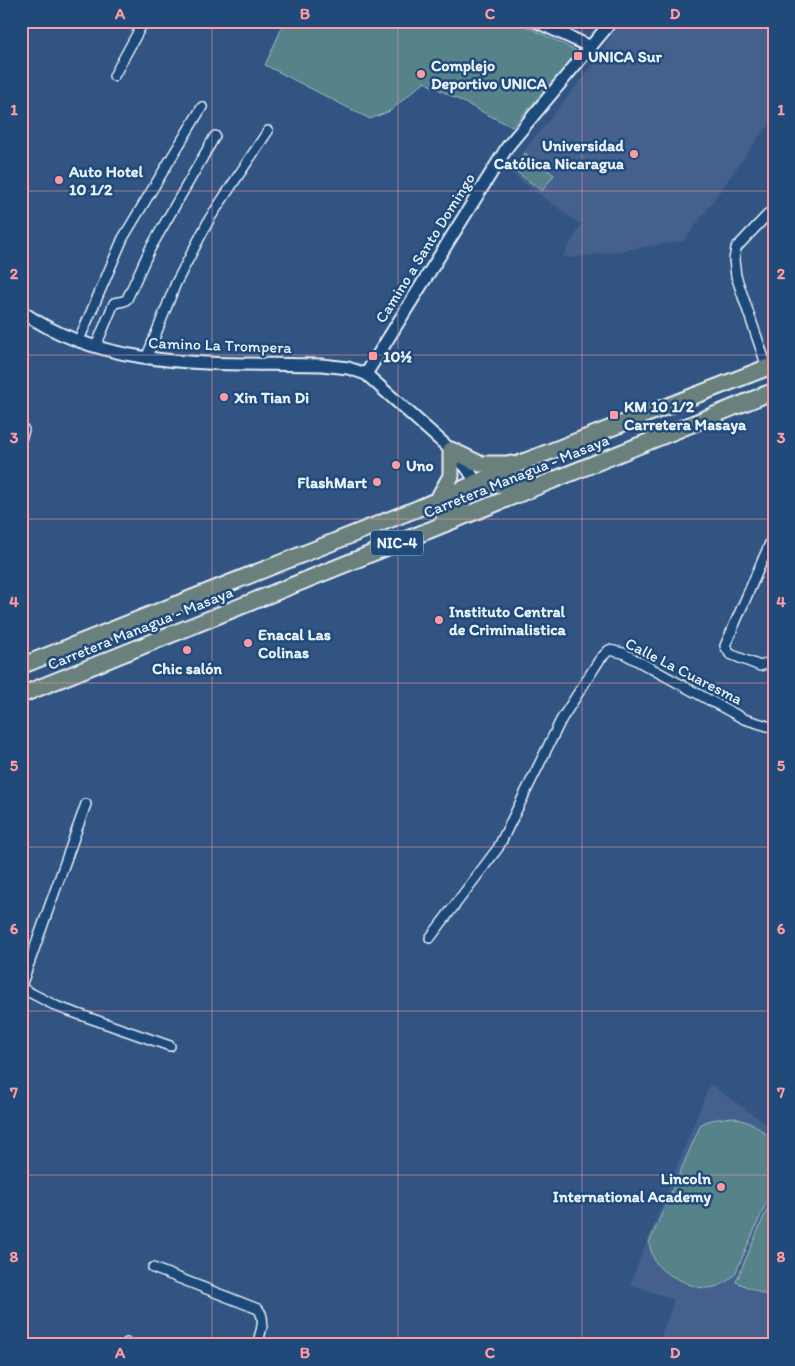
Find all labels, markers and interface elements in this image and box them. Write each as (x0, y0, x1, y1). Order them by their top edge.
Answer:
text: A (114, 4, 126, 23)
text: B (300, 4, 311, 23)
text: C (485, 4, 496, 23)
text: D (670, 4, 681, 23)
place label: UNICA Sur (588, 47, 663, 66)
marker: UNICA Sur (572, 50, 584, 62)
place label: Complejo Deportivo UNICA (431, 56, 548, 94)
marker: Complejo Deportivo UNICA (415, 68, 427, 80)
text: 1 (10, 100, 18, 119)
text: 1 (777, 100, 785, 119)
place label: Universidad Católica Nicaragua (494, 136, 624, 174)
marker: Universidad Católica Nicaragua (628, 148, 640, 160)
place label: Auto Hotel 10 1/2 (68, 162, 144, 199)
street label: Camino a Santo Domingo (371, 170, 479, 326)
marker: Auto Hotel 10 1/2 (53, 174, 65, 186)
text: 2 (10, 264, 19, 283)
text: 2 (777, 264, 786, 283)
street label: Camino La Trompera (148, 333, 293, 357)
place label: 10½ (383, 347, 412, 366)
marker: 10½ (367, 350, 379, 362)
place label: Xin Tian Di (234, 388, 309, 407)
marker: Xin Tian Di (218, 391, 230, 403)
place label: KM 10 1/2 Carretera Masaya (624, 397, 747, 435)
marker: KM 10 1/2 Carretera Masaya (608, 409, 620, 421)
text: 3 (10, 428, 19, 447)
text: 3 (777, 428, 786, 447)
street label: Carretera Managua - Masaya (421, 430, 612, 522)
place label: Uno (406, 456, 434, 475)
marker: Uno (390, 459, 402, 471)
place label: FlashMart (297, 473, 367, 492)
marker: FlashMart (371, 476, 383, 488)
road number: NIC-4 (371, 530, 423, 556)
street label: Carretera Managua - Masaya (45, 582, 236, 674)
text: 4 (9, 592, 19, 611)
text: 4 (776, 592, 786, 611)
place label: Instituto Central de Criminalistica (449, 602, 566, 639)
marker: Instituto Central de Criminalistica (433, 614, 445, 626)
place label: Enacal Las Colinas (258, 625, 331, 662)
street label: Calle La Cuaresma (622, 633, 746, 709)
marker: Enacal Las Colinas (242, 637, 254, 649)
marker: Chic salón (181, 644, 193, 656)
place label: Chic salón (152, 659, 223, 678)
text: 5 (10, 756, 19, 775)
text: 5 (777, 756, 786, 775)
text: 6 (10, 919, 19, 938)
text: 6 (777, 919, 786, 938)
text: 7 (9, 1083, 18, 1102)
text: 7 (776, 1083, 785, 1102)
place label: Lincoln International Academy (553, 1169, 712, 1207)
marker: Lincoln International Academy (715, 1181, 727, 1193)
text: 8 (10, 1247, 19, 1266)
text: 8 (777, 1247, 786, 1266)
text: A (114, 1343, 126, 1362)
text: B (300, 1343, 311, 1362)
text: C (485, 1343, 496, 1362)
text: D (670, 1343, 681, 1362)

